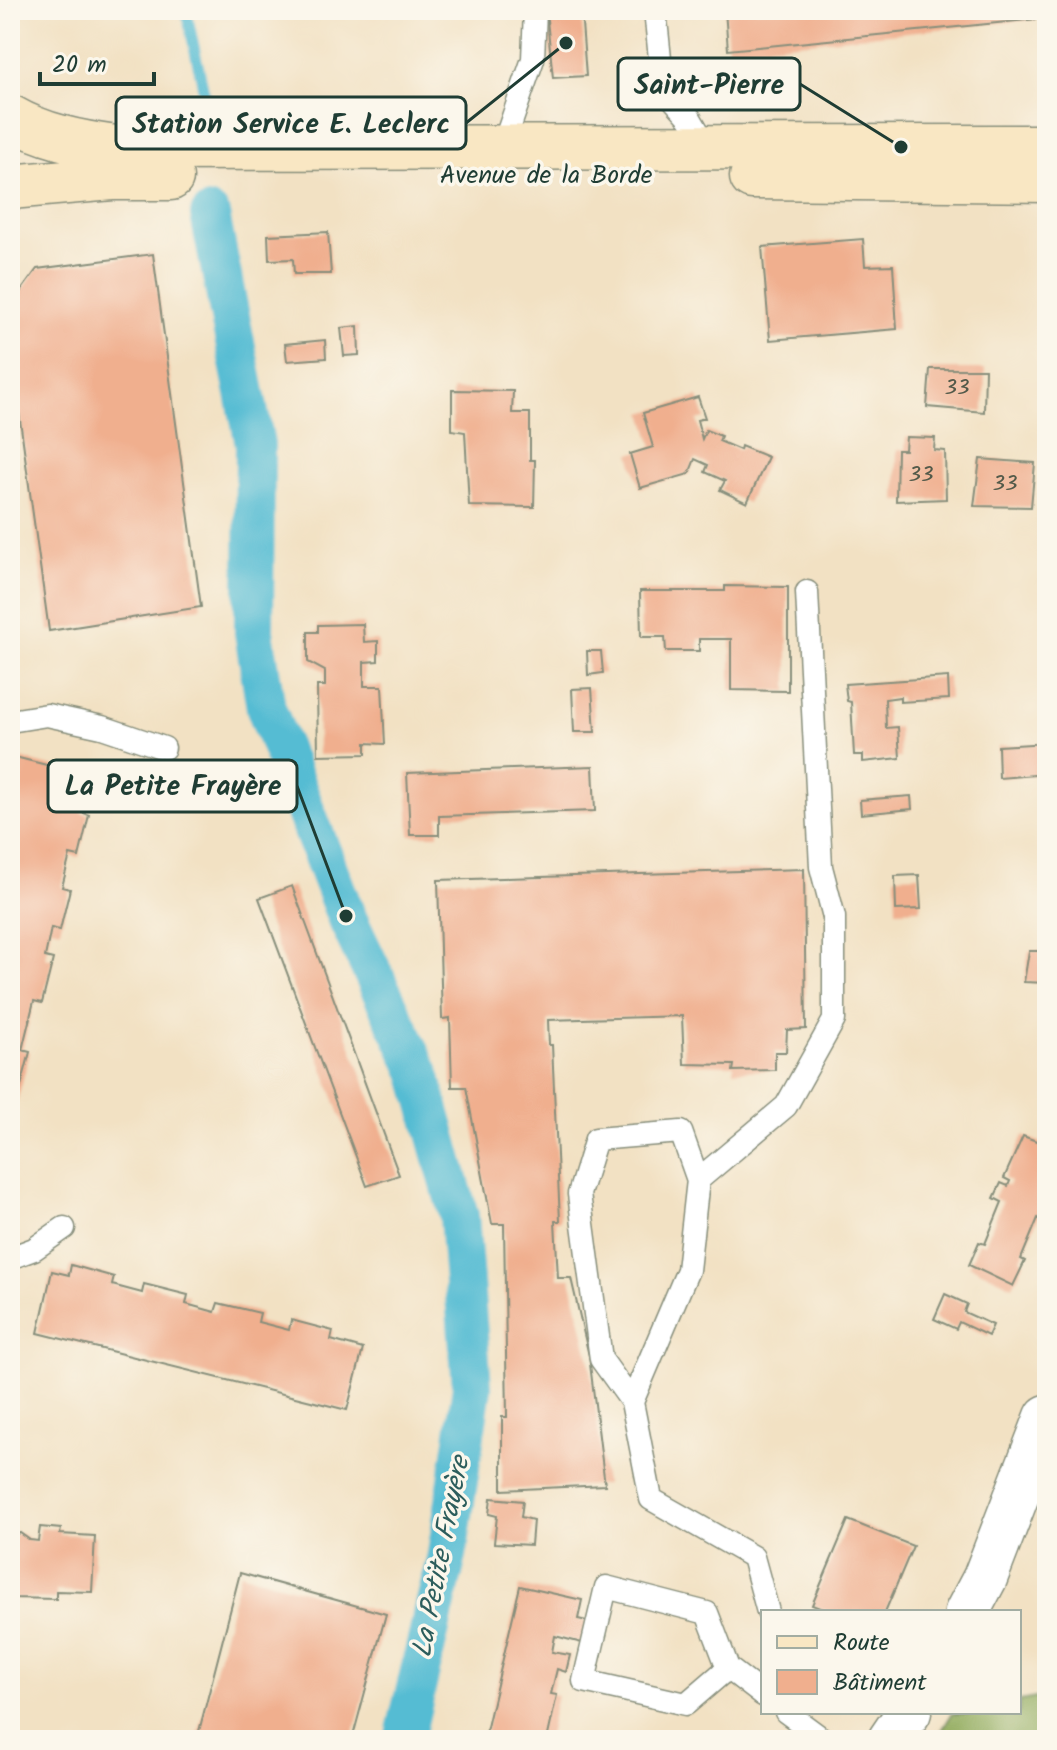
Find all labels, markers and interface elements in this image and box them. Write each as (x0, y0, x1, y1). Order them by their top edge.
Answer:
scale bar (40, 36, 154, 86)
text: 20 m (52, 46, 107, 85)
callout: Saint-Pierre (618, 58, 800, 110)
text: Saint-Pierre (634, 64, 784, 109)
callout: Station Service E. Leclerc (116, 97, 466, 149)
text: Station Service E. Leclerc (132, 103, 450, 148)
street label: Avenue de la Borde (440, 155, 653, 197)
house number: 33 (944, 371, 970, 406)
house number: 33 (908, 458, 934, 493)
house number: 33 (992, 467, 1018, 502)
callout: La Petite Frayère (48, 760, 297, 812)
text: La Petite Frayère (64, 765, 282, 810)
water label: La Petite Frayère (400, 1450, 484, 1661)
legend (761, 1610, 1021, 1714)
text: Route (833, 1624, 890, 1663)
text: Bâtiment (833, 1664, 927, 1703)

